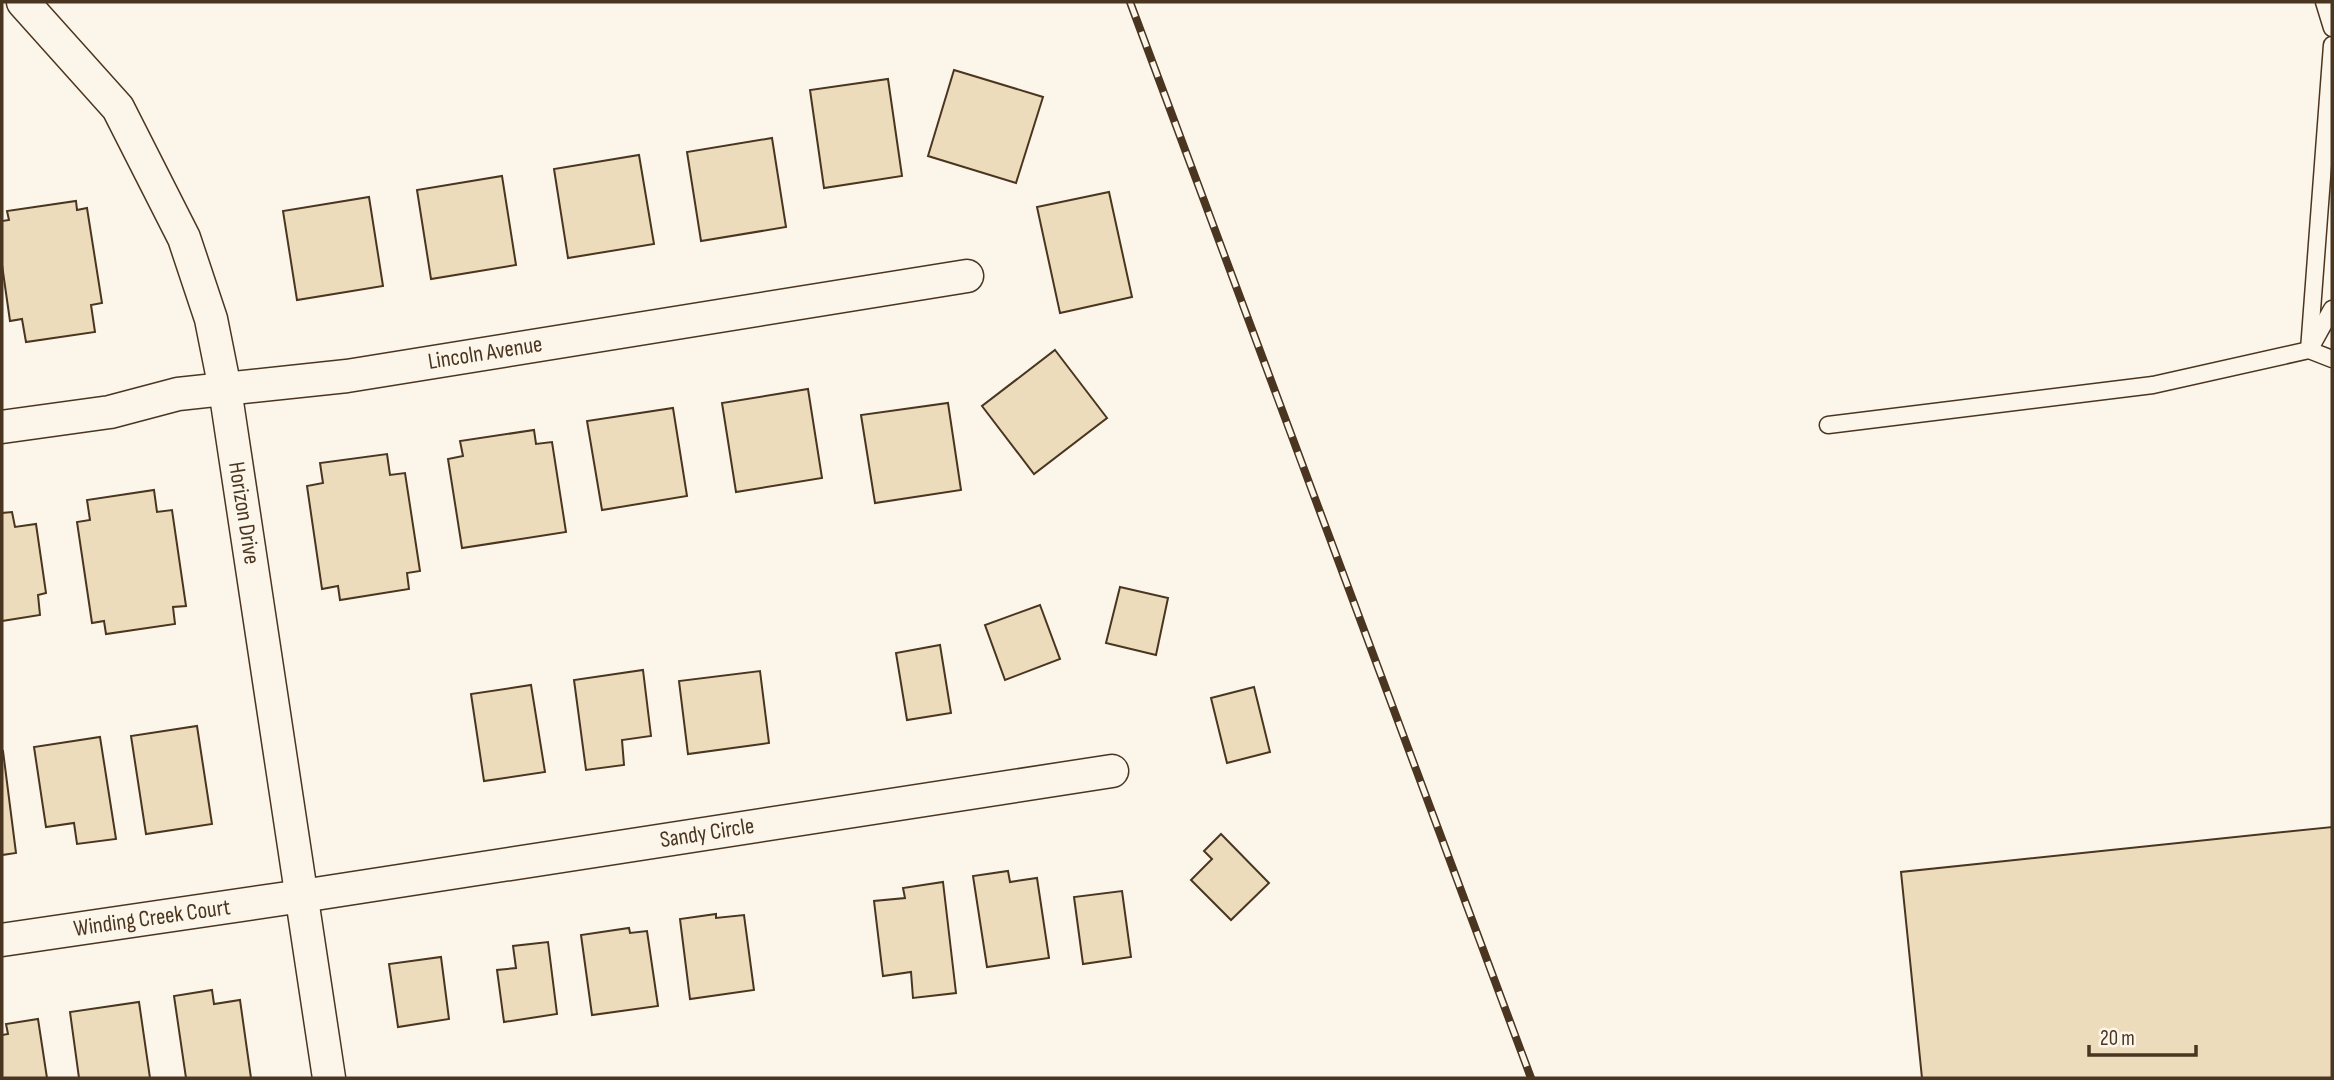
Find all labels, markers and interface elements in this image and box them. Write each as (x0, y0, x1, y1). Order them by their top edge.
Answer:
street label: Lincoln Avenue (426, 330, 544, 376)
street label: Horizon Drive (222, 460, 266, 566)
street label: Sandy Circle (658, 812, 756, 854)
street label: Winding Creek Court (72, 893, 232, 943)
scale bar (2089, 1014, 2196, 1058)
text: 20 m (2100, 1026, 2135, 1051)

